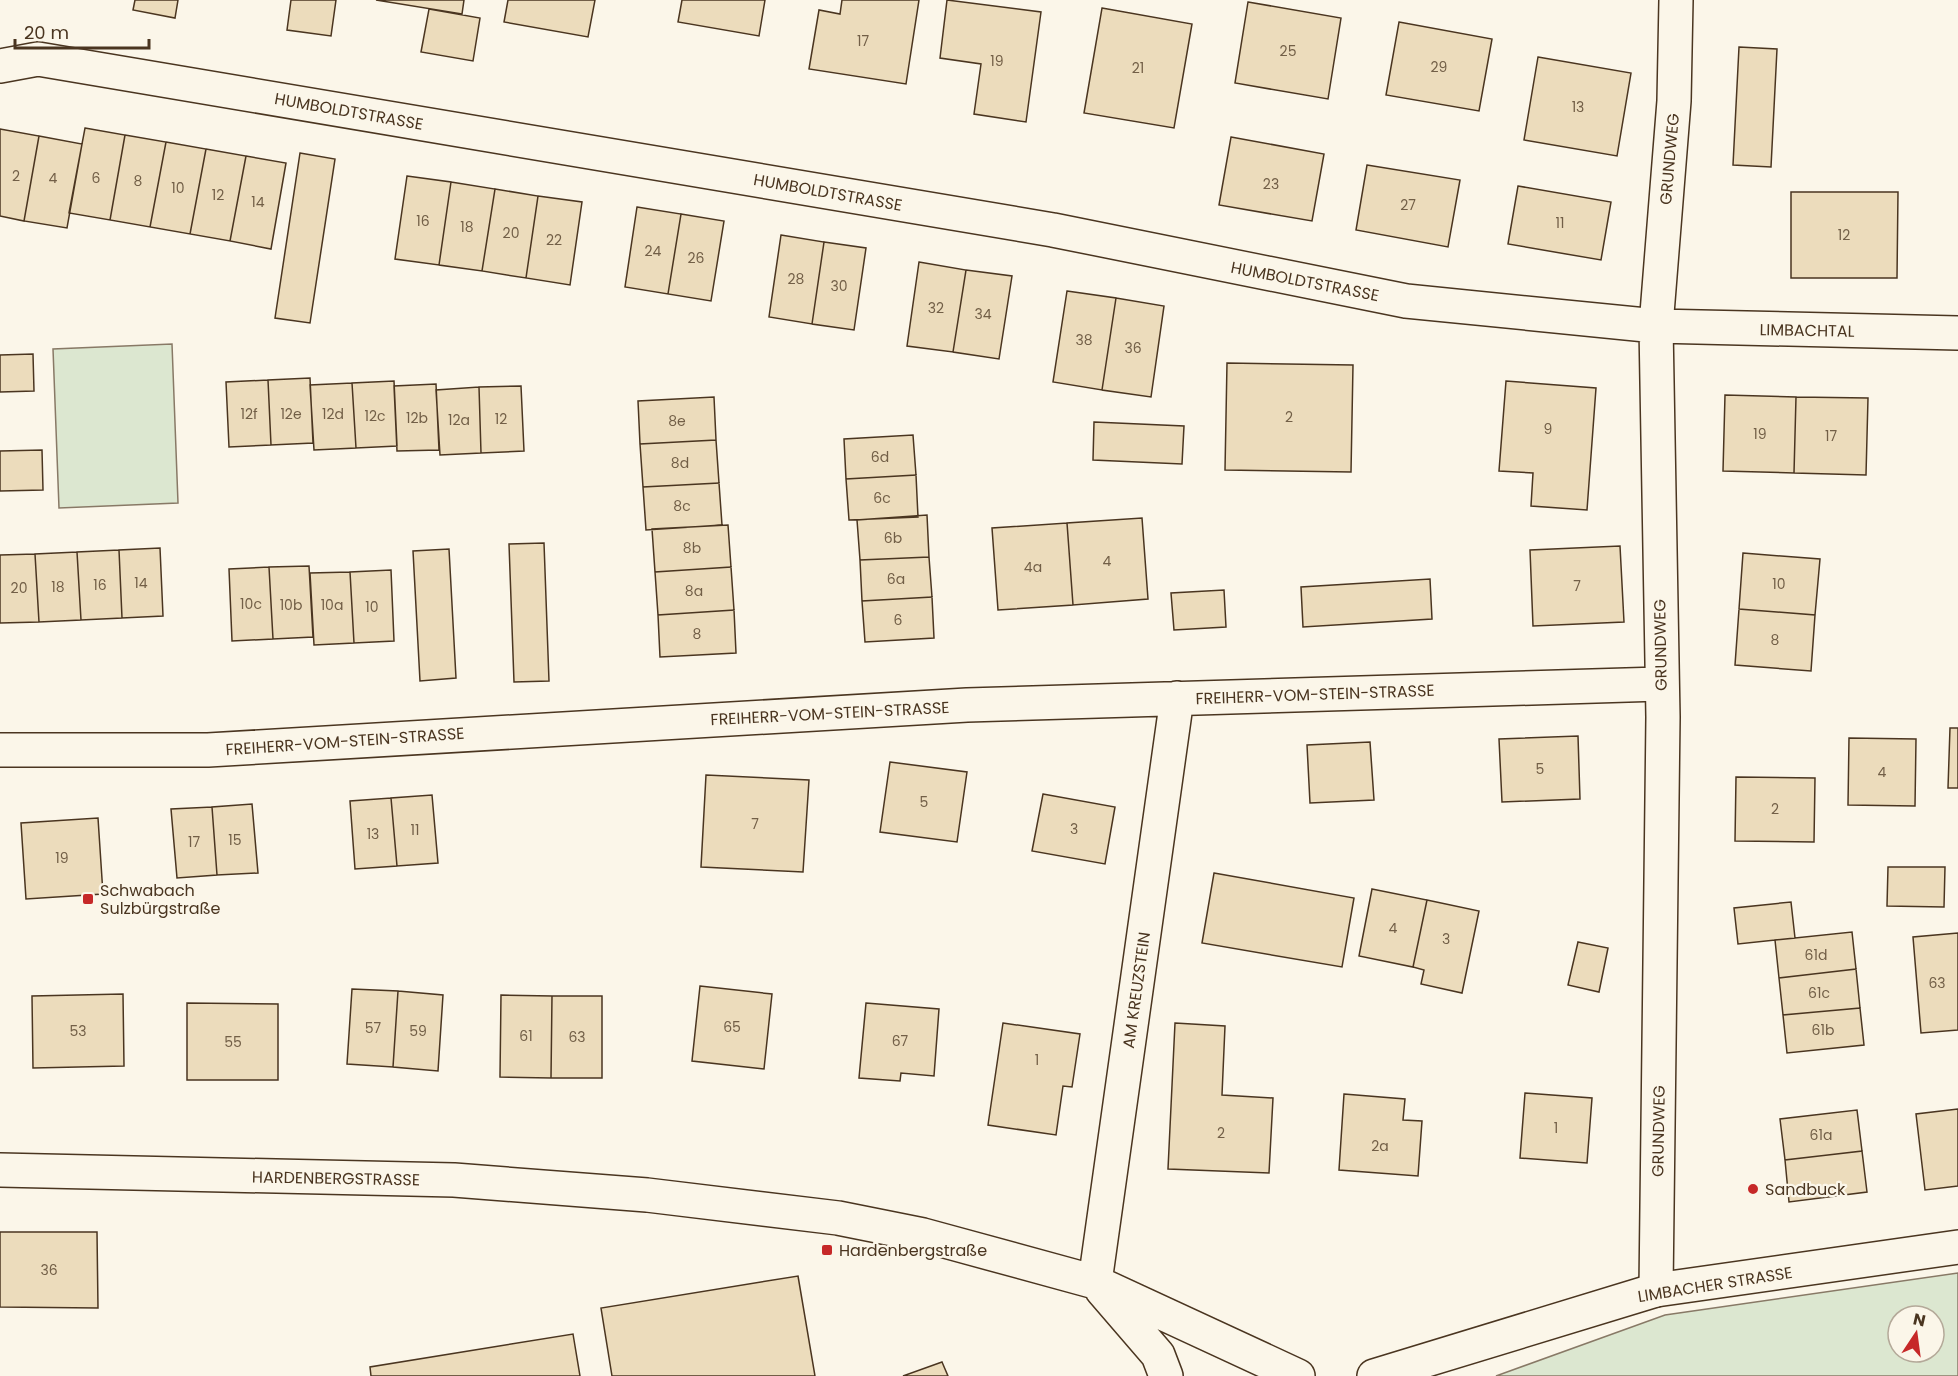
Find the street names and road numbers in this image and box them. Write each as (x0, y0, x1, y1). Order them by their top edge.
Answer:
street label: HUMBOLDTSTRASSE (273, 87, 425, 136)
street label: GRUNDWEG (1654, 112, 1685, 206)
street label: HUMBOLDTSTRASSE (752, 168, 904, 217)
street label: HUMBOLDTSTRASSE (1229, 256, 1381, 307)
street label: LIMBACHTAL (1759, 318, 1855, 343)
street label: GRUNDWEG (1648, 599, 1673, 691)
street label: FREIHERR-VOM-STEIN-STRASSE (1195, 679, 1435, 710)
street label: FREIHERR-VOM-STEIN-STRASSE (710, 696, 950, 731)
street label: FREIHERR-VOM-STEIN-STRASSE (225, 722, 465, 761)
street label: AM KREUZSTEIN (1117, 930, 1156, 1050)
street label: GRUNDWEG (1646, 1085, 1671, 1177)
street label: HARDENBERGSTRASSE (252, 1166, 420, 1191)
street label: LIMBACHER STRASSE (1636, 1261, 1794, 1308)

